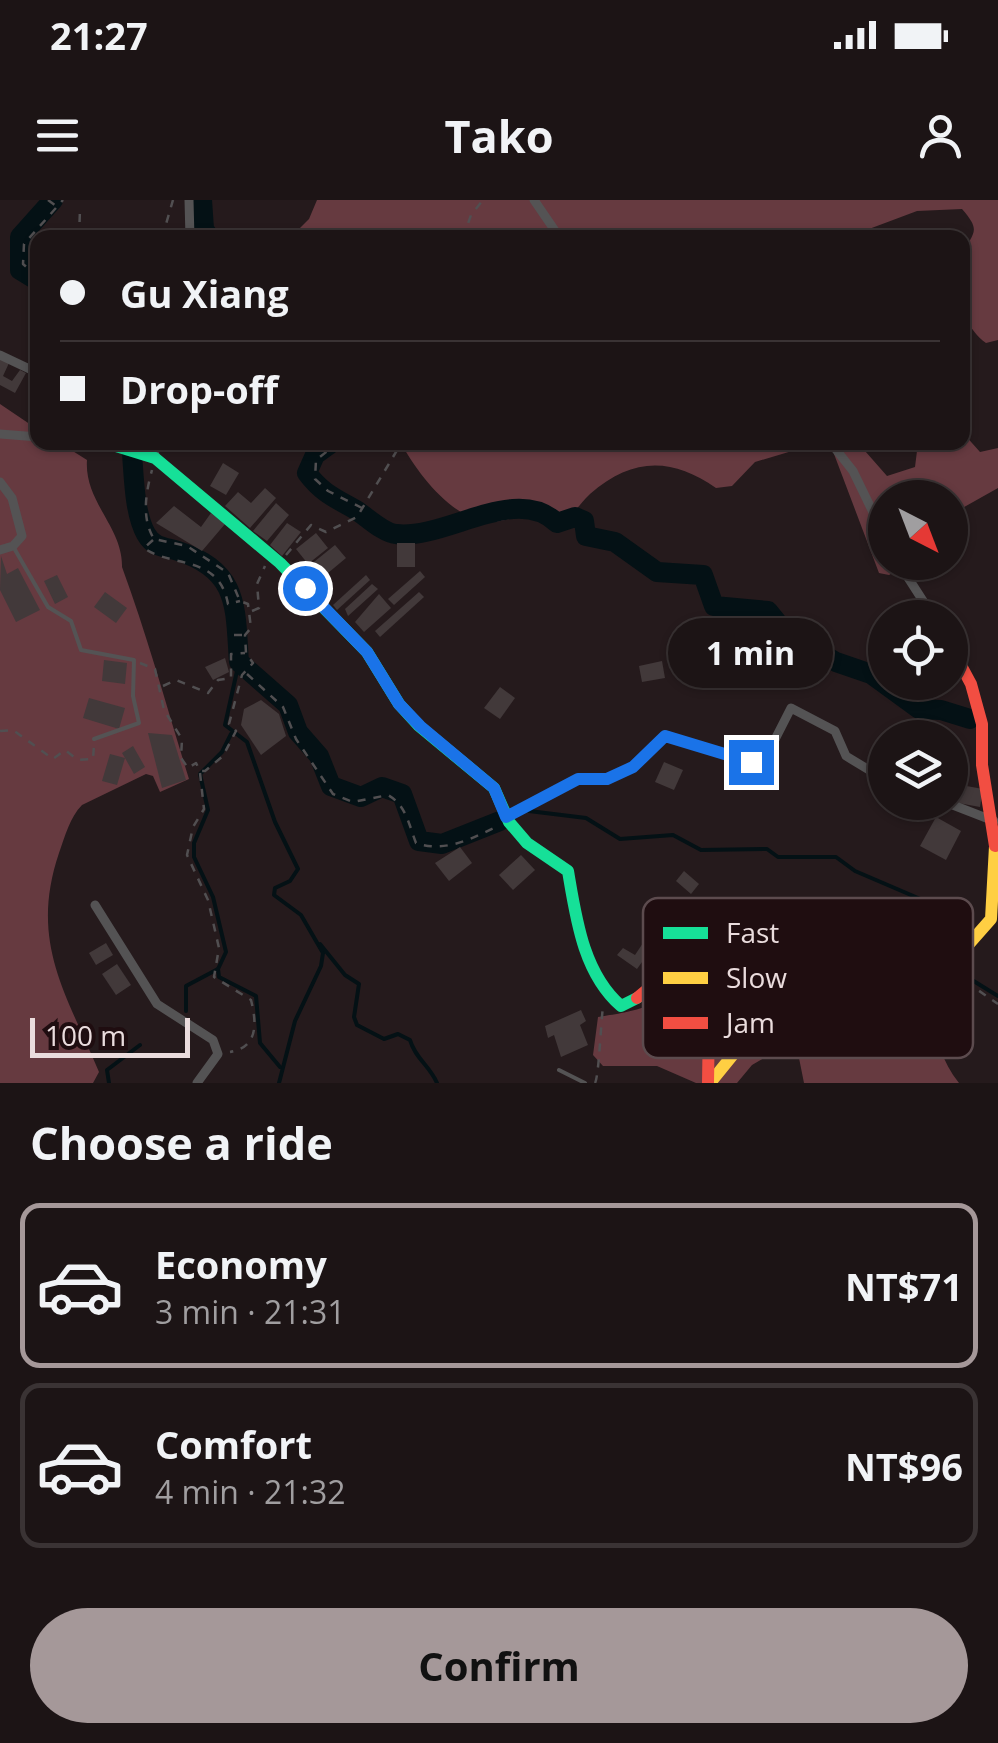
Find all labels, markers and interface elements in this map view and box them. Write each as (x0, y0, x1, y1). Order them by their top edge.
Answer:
text: 21:27 (50, 9, 148, 61)
text: Tako (444, 105, 554, 166)
icon: menu (30, 108, 85, 163)
icon: person (913, 108, 968, 163)
text: Gu Xiang (120, 267, 289, 319)
text: Drop-off (120, 363, 278, 415)
north arrow (868, 480, 968, 580)
map controls (868, 480, 968, 820)
route start (283, 566, 328, 611)
button: locate (868, 600, 968, 700)
callout: 1 min (668, 617, 834, 687)
text: 1 min (706, 631, 795, 674)
button: layers (868, 720, 968, 820)
route end (729, 740, 774, 785)
legend (643, 898, 973, 1058)
text: Fast (726, 913, 779, 951)
text: Slow (726, 958, 787, 996)
text: Jam (723, 1003, 775, 1041)
scale bar (30, 1013, 190, 1058)
text: 100 m (45, 1016, 126, 1054)
text: Choose a ride (30, 1112, 333, 1173)
text: Economy (155, 1238, 327, 1290)
icon: car (35, 1241, 125, 1331)
text: NT$71 (845, 1260, 963, 1312)
text: 3 min · 21:31 (155, 1290, 346, 1333)
text: Comfort (155, 1418, 312, 1470)
icon: car (35, 1421, 125, 1511)
text: NT$96 (845, 1440, 963, 1492)
text: 4 min · 21:32 (155, 1470, 346, 1513)
button: Confirm (30, 1608, 968, 1723)

